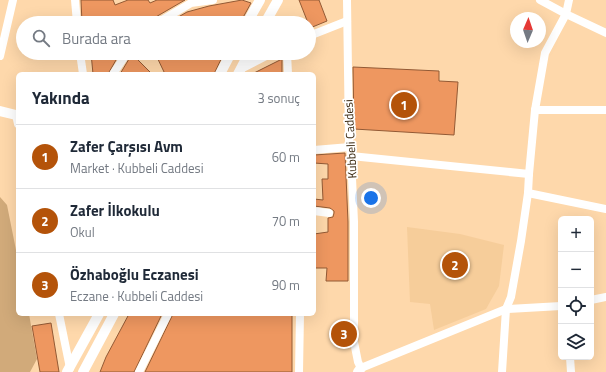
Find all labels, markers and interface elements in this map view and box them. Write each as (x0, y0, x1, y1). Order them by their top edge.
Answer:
north arrow (510, 12, 546, 48)
search box (16, 16, 316, 60)
icon: search (30, 27, 52, 49)
text: Burada ara (62, 27, 131, 50)
text: Yakında (32, 85, 90, 111)
text: 3 sonuç (257, 88, 300, 108)
pin: 1 (391, 90, 417, 120)
street label: Kubbeli Caddesi (338, 99, 362, 179)
text: Zafer Çarşısı Avm (70, 135, 183, 158)
text: 1 (41, 147, 49, 167)
text: 60 m (272, 147, 300, 167)
text: Market · Kubbeli Caddesi (70, 158, 204, 178)
your location (361, 188, 381, 208)
text: Zafer İlkokulu (70, 199, 160, 222)
text: 2 (41, 211, 49, 231)
text: 70 m (272, 211, 300, 231)
map controls (558, 216, 594, 360)
button: + (558, 216, 594, 252)
text: Okul (70, 222, 95, 242)
pin: 2 (442, 250, 468, 280)
button: − (558, 252, 594, 288)
text: Özhaboğlu Eczanesi (70, 263, 199, 286)
text: 3 (41, 275, 49, 295)
text: 90 m (272, 275, 300, 295)
text: Eczane · Kubbeli Caddesi (70, 286, 203, 306)
button: locate (558, 288, 594, 324)
pin: 3 (331, 319, 357, 349)
button: layers (558, 324, 594, 360)

